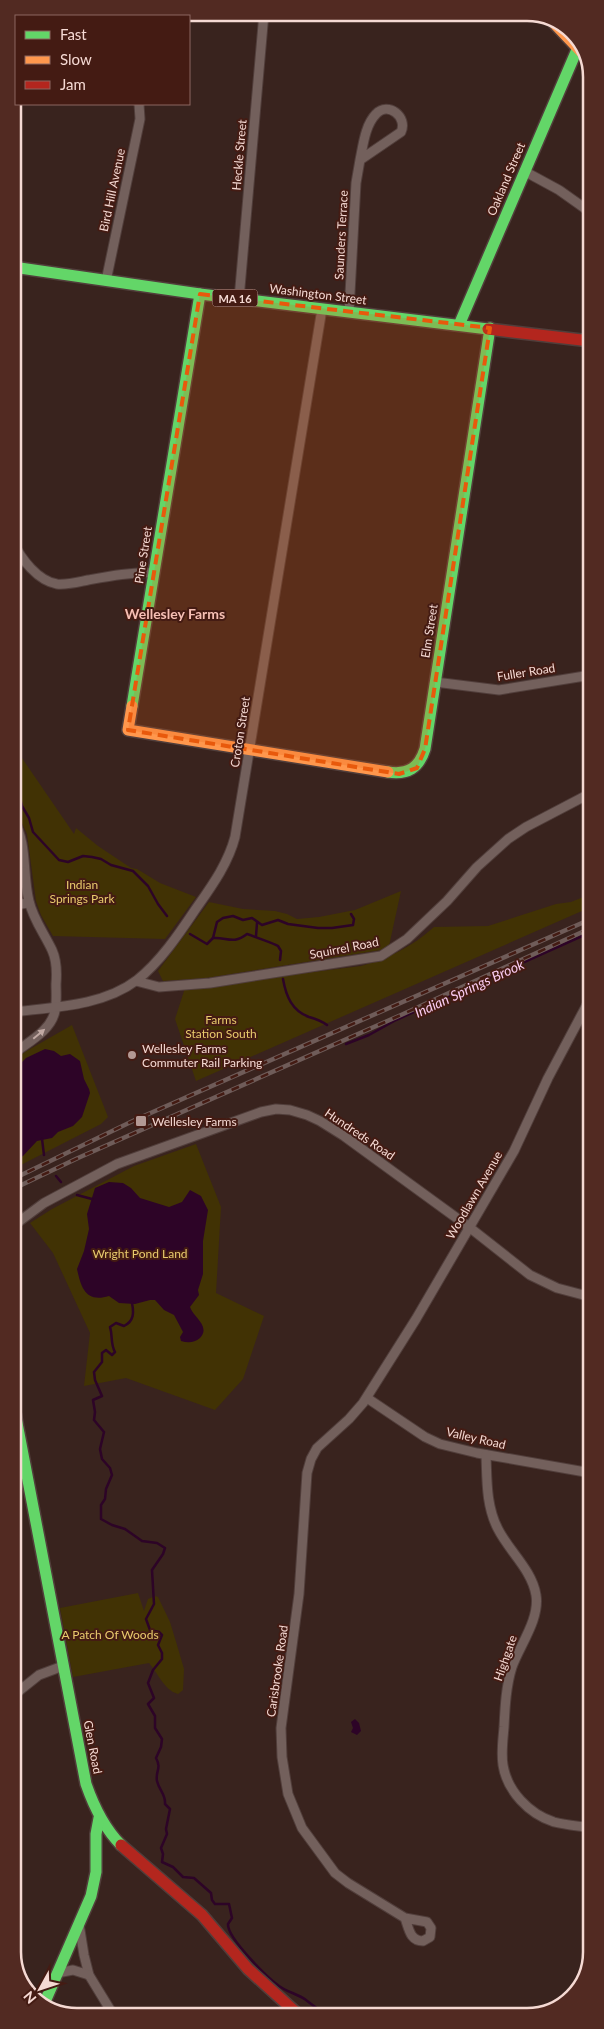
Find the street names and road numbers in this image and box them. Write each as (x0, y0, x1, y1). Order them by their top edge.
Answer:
street label: Heckle Street (228, 118, 250, 191)
street label: Oakland Street (484, 139, 528, 218)
street label: Bird Hill Avenue (96, 147, 128, 233)
street label: Saunders Terrace (331, 190, 351, 280)
street label: Washington Street (269, 281, 368, 307)
road number: MA 16 (212, 290, 258, 306)
street label: Pine Street (131, 525, 155, 585)
street label: Elm Street (417, 602, 441, 659)
street label: Fuller Road (496, 660, 556, 684)
street label: Croton Street (227, 695, 253, 768)
street label: Squirrel Road (308, 934, 380, 962)
street label: Hundreds Road (322, 1105, 398, 1163)
street label: Woodlawn Avenue (443, 1148, 505, 1242)
street label: Valley Road (445, 1424, 507, 1452)
street label: Carisbrooke Road (263, 1624, 291, 1718)
street label: Highgate (490, 1633, 520, 1683)
street label: Glen Road (80, 1719, 106, 1775)

